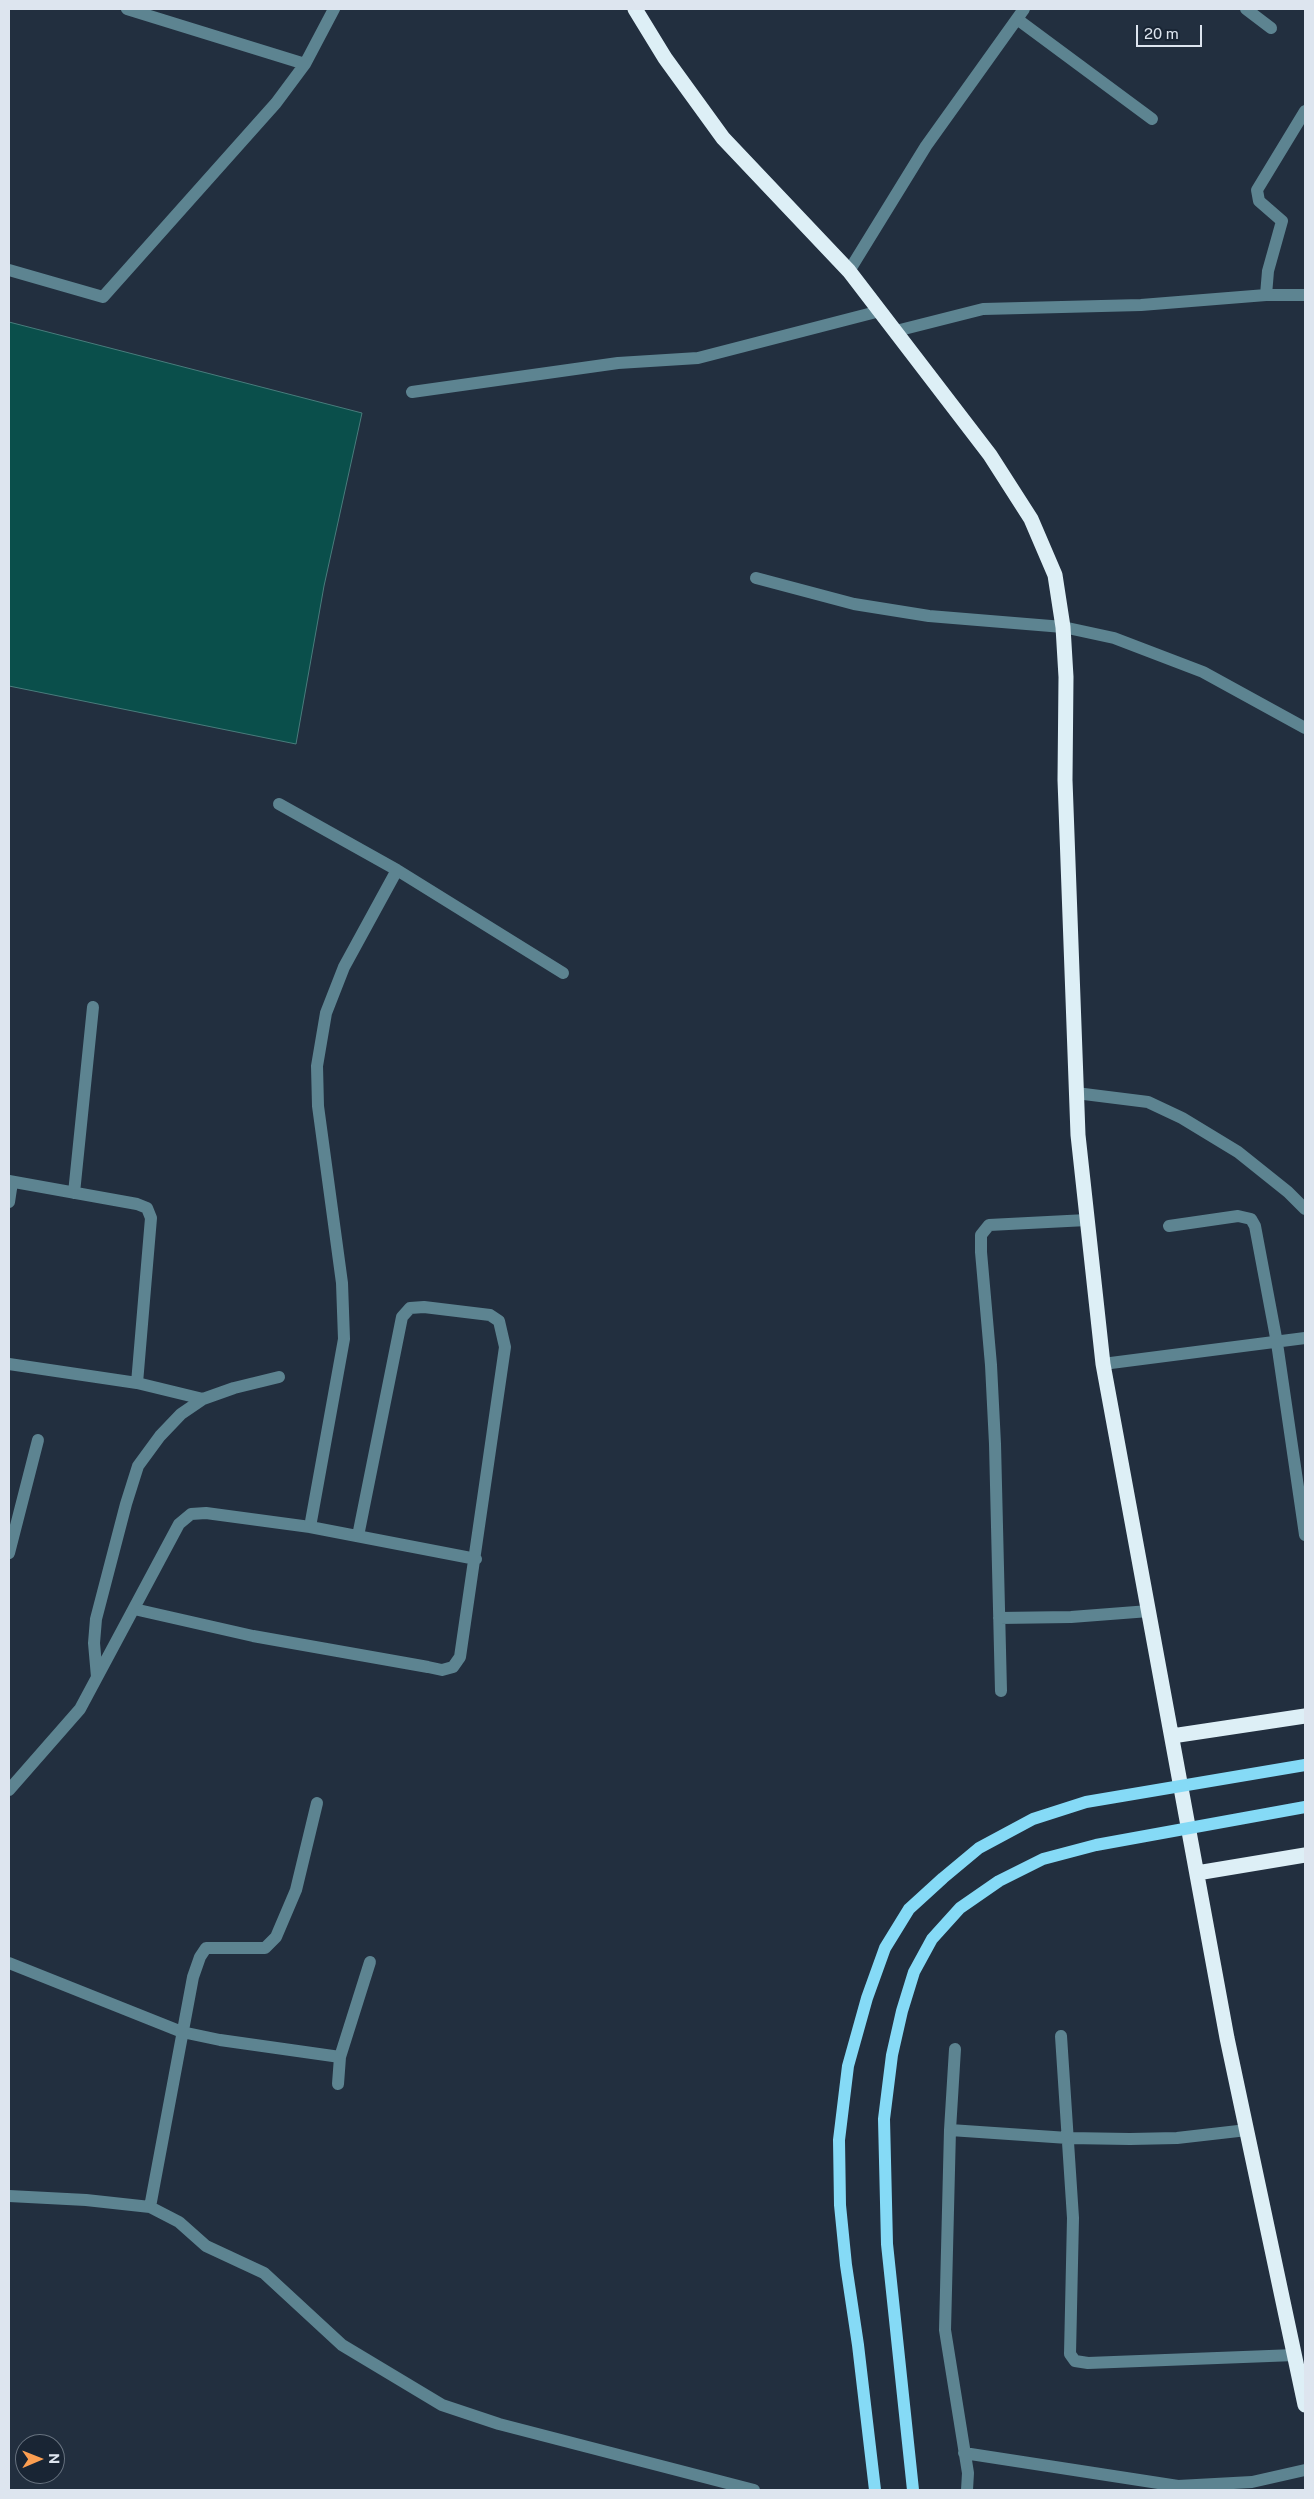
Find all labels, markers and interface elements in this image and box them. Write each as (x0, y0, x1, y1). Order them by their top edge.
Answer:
scale bar (1139, 15, 1205, 47)
text: 20 m (1144, 25, 1179, 42)
north arrow (15, 2434, 65, 2484)
text: N (46, 2453, 62, 2464)

